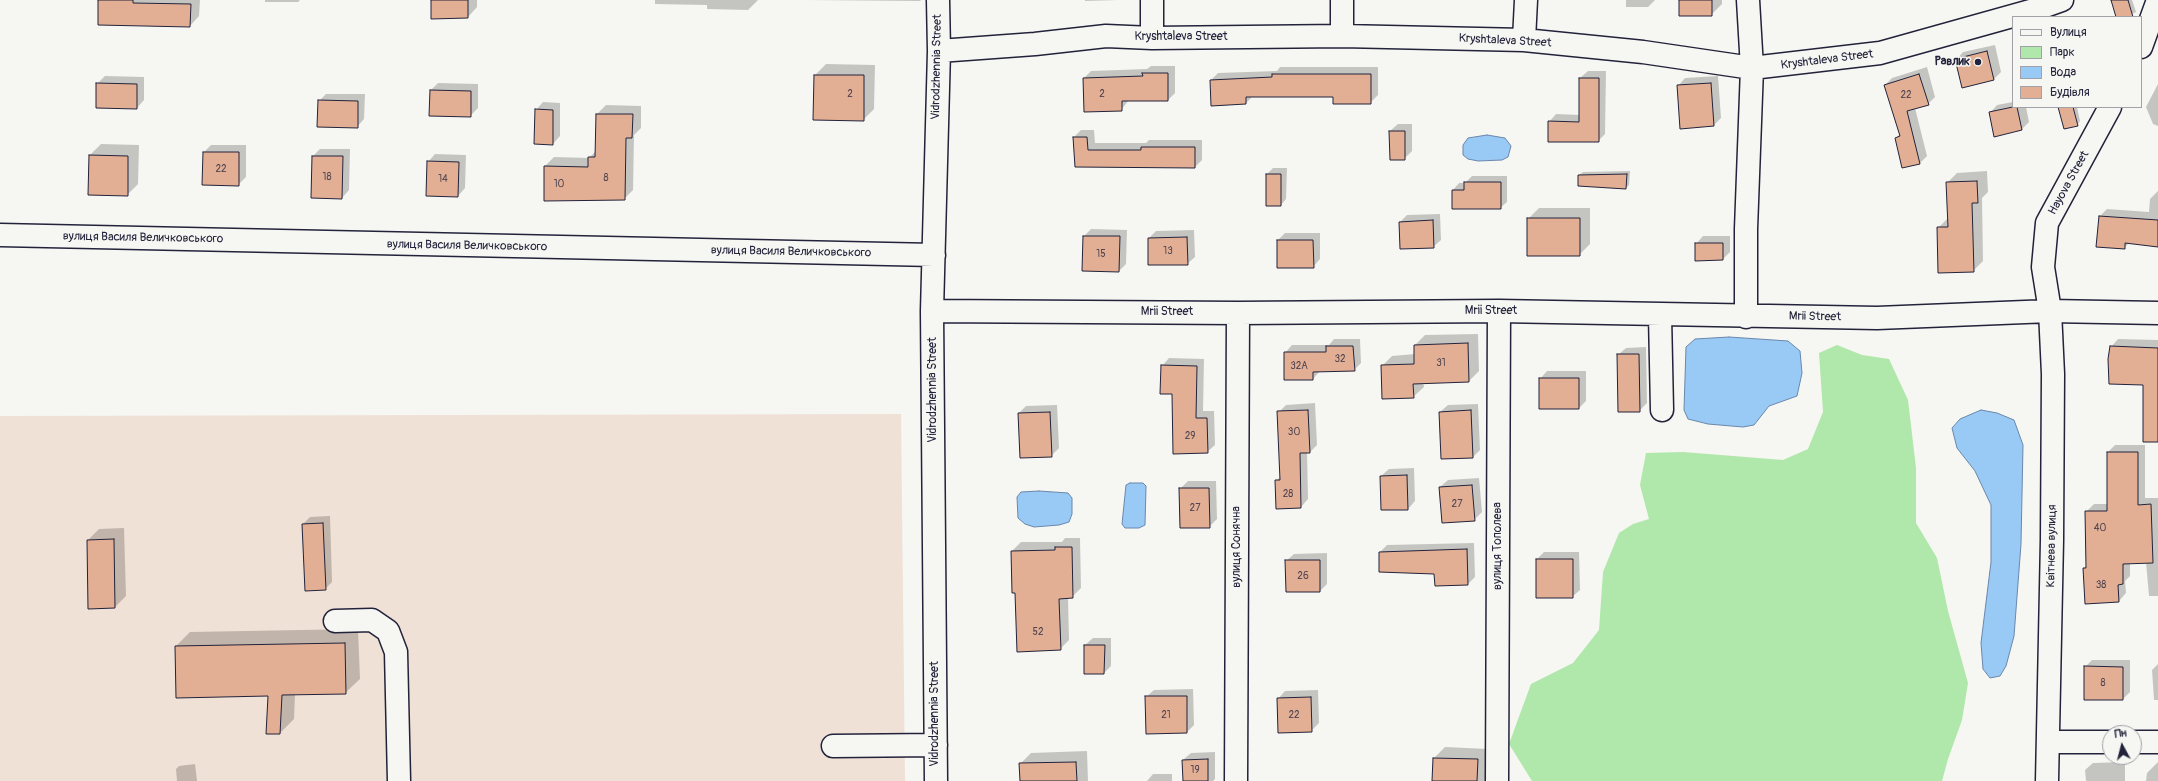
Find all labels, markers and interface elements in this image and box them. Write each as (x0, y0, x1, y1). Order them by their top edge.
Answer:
street label: Vidrodzhennia Street (929, 14, 945, 120)
legend (2012, 16, 2142, 108)
text: Вулиця (2050, 25, 2087, 40)
street label: Kryshtaleva Street (1135, 30, 1227, 44)
street label: Kryshtaleva Street (1458, 31, 1552, 51)
text: Парк (2050, 45, 2075, 60)
street label: Kryshtaleva Street (1780, 47, 1874, 73)
place label: Равлик (1935, 55, 1970, 69)
marker: Равлик (1973, 57, 1983, 67)
text: Вода (2050, 65, 2076, 80)
text: Будівля (2050, 85, 2090, 100)
house number: 2 (847, 88, 853, 100)
house number: 2 (1099, 88, 1105, 100)
house number: 22 (1900, 89, 1912, 101)
street label: Hayova Street (2046, 149, 2092, 217)
house number: 22 (215, 163, 227, 175)
house number: 18 (323, 171, 331, 183)
house number: 8 (603, 172, 609, 184)
house number: 14 (438, 173, 448, 185)
house number: 10 (554, 178, 564, 190)
street label: вулиця Василя Величковського (63, 229, 223, 247)
street label: вулиця Василя Величковського (387, 237, 547, 255)
street label: вулиця Василя Величковського (711, 243, 871, 261)
house number: 13 (1163, 245, 1173, 257)
house number: 15 (1096, 248, 1106, 260)
street label: Mrii Street (1465, 304, 1517, 318)
street label: Mrii Street (1141, 305, 1193, 319)
street label: Mrii Street (1789, 309, 1841, 325)
street label: Vidrodzhennia Street (926, 337, 940, 443)
house number: 32 (1334, 353, 1346, 365)
house number: 31 (1436, 357, 1446, 369)
house number: 32A (1290, 360, 1308, 372)
house number: 30 (1288, 426, 1300, 438)
house number: 29 (1185, 430, 1195, 442)
house number: 28 (1283, 488, 1293, 500)
house number: 27 (1452, 498, 1462, 510)
house number: 27 (1190, 502, 1200, 514)
street label: вулиця Тополева (1491, 502, 1505, 590)
street label: Квітнева вулиця (2044, 504, 2060, 588)
street label: вулиця Сонячна (1230, 506, 1244, 588)
house number: 40 (2094, 522, 2106, 534)
house number: 26 (1297, 570, 1309, 582)
house number: 38 (2096, 579, 2106, 591)
house number: 52 (1032, 626, 1044, 638)
street label: Vidrodzhennia Street (928, 661, 942, 767)
house number: 8 (2100, 677, 2106, 689)
house number: 21 (1161, 709, 1171, 721)
house number: 22 (1288, 709, 1300, 721)
north arrow (2102, 725, 2142, 765)
text: Пн (2114, 726, 2127, 741)
house number: 19 (1190, 764, 1200, 776)

